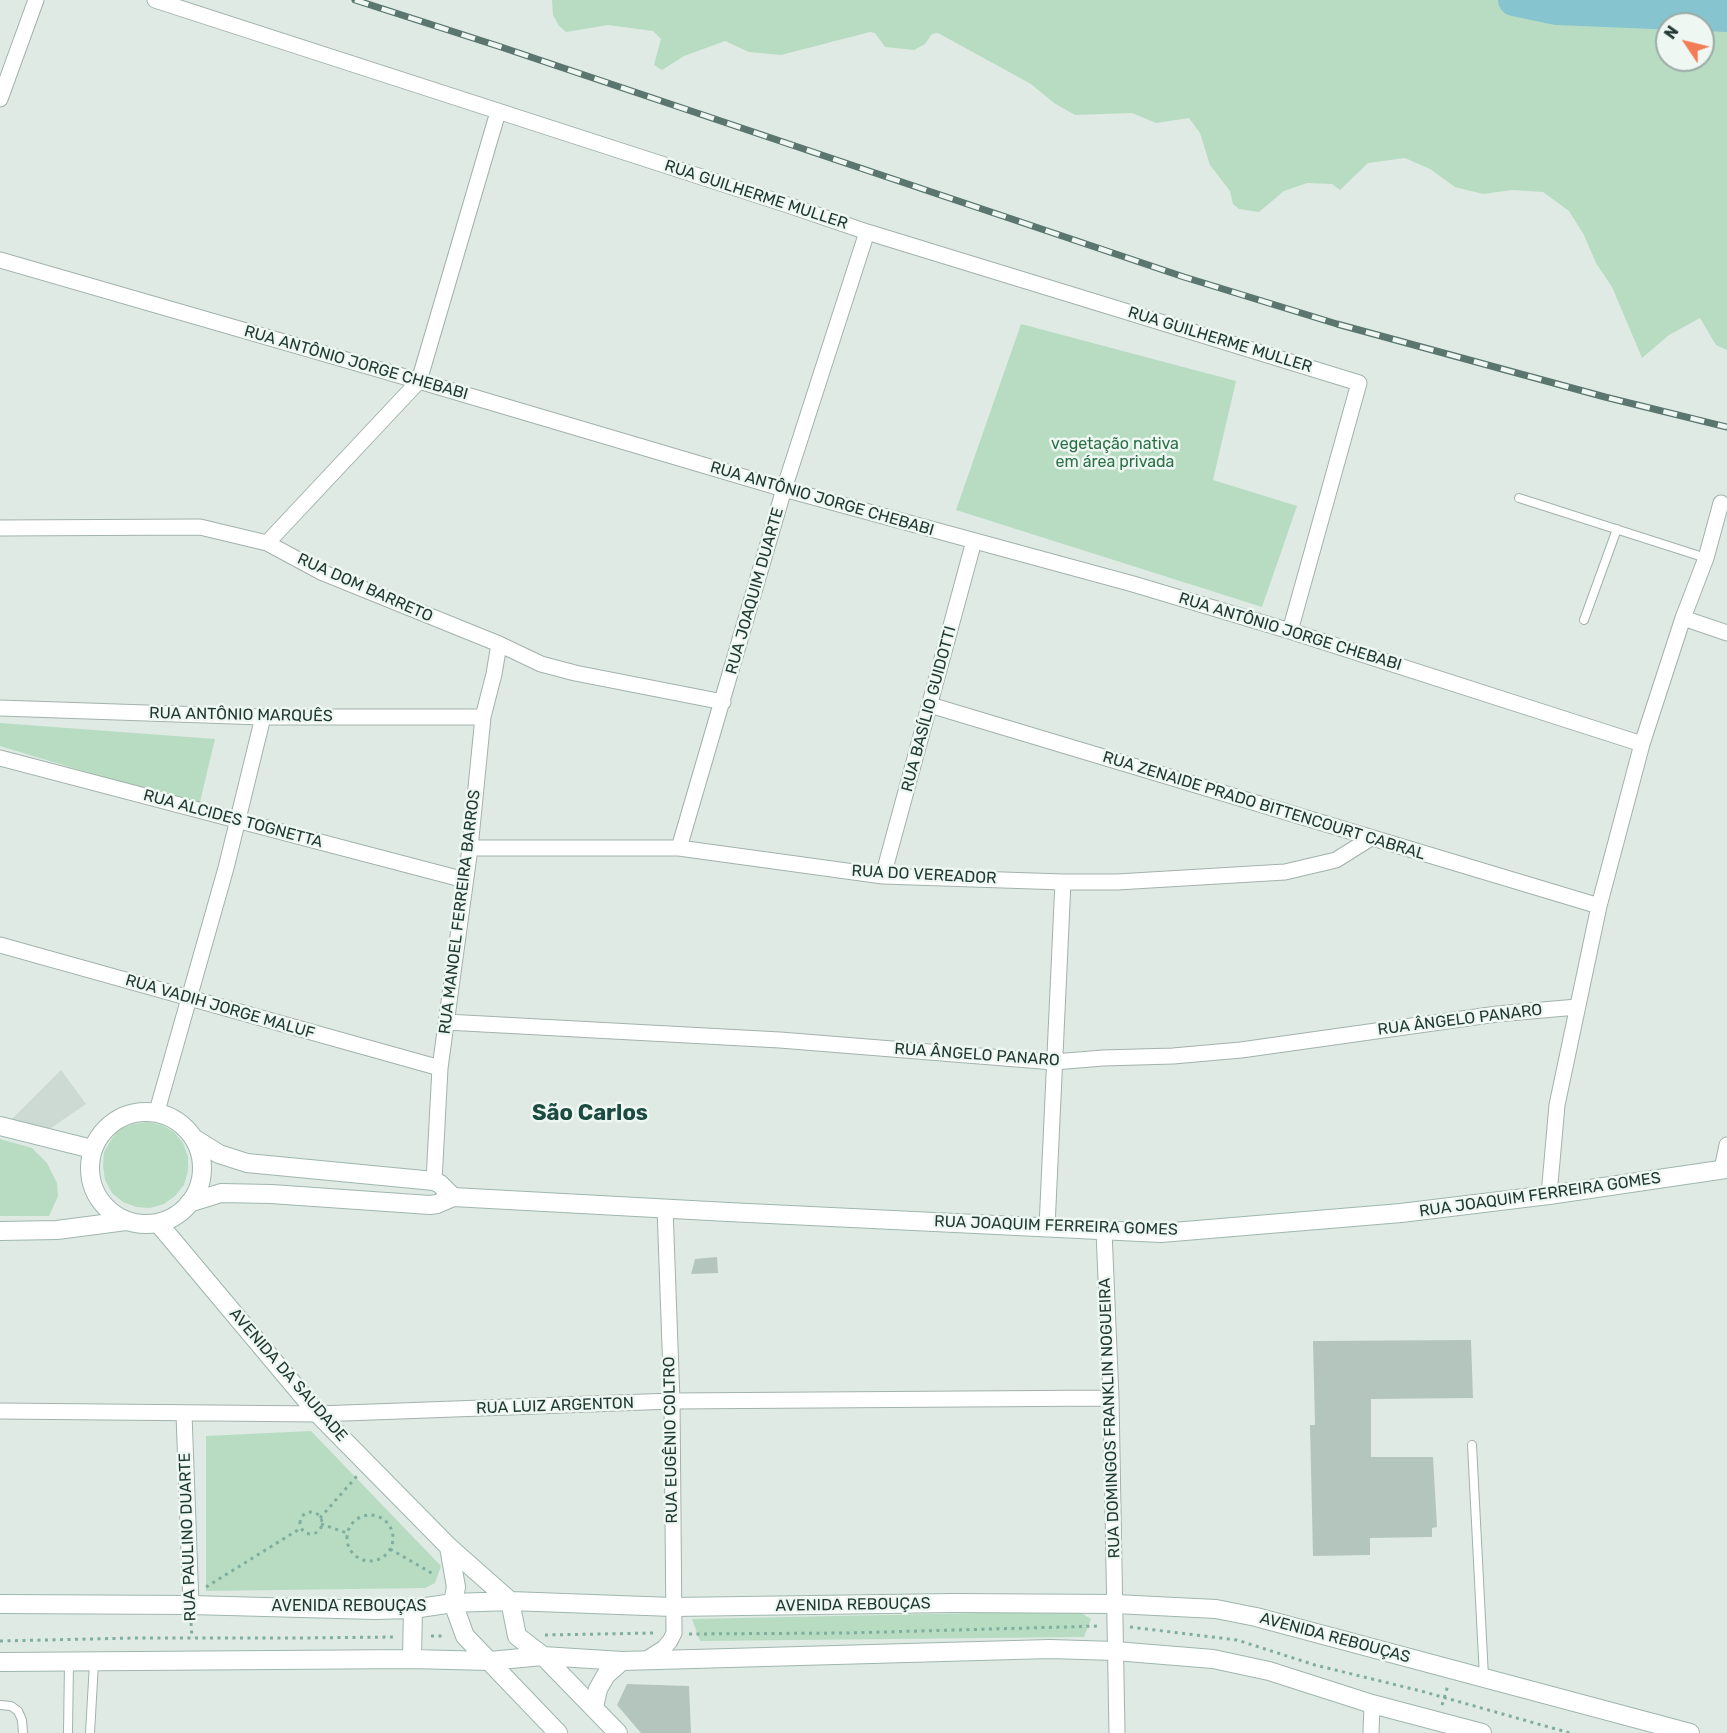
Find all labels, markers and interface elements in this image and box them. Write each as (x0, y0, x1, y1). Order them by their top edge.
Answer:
north arrow (1655, 12, 1715, 72)
text: N (1660, 22, 1683, 43)
street label: RUA GUILHERME MULLER (662, 156, 850, 234)
street label: RUA GUILHERME MULLER (1126, 303, 1314, 377)
street label: RUA ANTÔNIO JORGE CHEBABI (242, 322, 470, 404)
park label: vegetação nativa em área privada (1051, 434, 1179, 472)
street label: RUA ANTÔNIO JORGE CHEBABI (708, 458, 936, 540)
street label: RUA JOAQUIM DUARTE (722, 505, 788, 677)
street label: RUA DOM BARRETO (294, 549, 436, 627)
street label: RUA ANTÔNIO JORGE CHEBABI (1176, 589, 1404, 675)
street label: RUA BASÍLIO GUIDOTTI (898, 624, 960, 794)
street label: RUA ANTÔNIO MARQUÊS (149, 704, 333, 726)
street label: RUA ZENAIDE PRADO BITTENCOURT CABRAL (1100, 748, 1428, 864)
street label: RUA ALCIDES TOGNETTA (141, 786, 325, 852)
street label: RUA MANOEL FERREIRA BARROS (435, 789, 485, 1035)
street label: RUA DO VEREADOR (851, 862, 997, 888)
street label: RUA VADIH JORGE MALUF (123, 971, 317, 1043)
street label: RUA ÂNGELO PANARO (1377, 1000, 1543, 1040)
street label: RUA ÂNGELO PANARO (894, 1040, 1060, 1070)
district label: São Carlos (532, 1101, 648, 1127)
street label: RUA JOAQUIM FERREIRA GOMES (1418, 1169, 1662, 1221)
street label: RUA JOAQUIM FERREIRA GOMES (934, 1212, 1178, 1240)
street label: RUA DOMINGOS FRANKLIN NOGUEIRA (1096, 1277, 1124, 1559)
street label: AVENIDA DA SAUDADE (225, 1304, 351, 1446)
street label: RUA EUGÊNIO COLTRO (660, 1356, 682, 1524)
street label: RUA LUIZ ARGENTON (476, 1394, 634, 1418)
street label: RUA PAULINO DUARTE (175, 1452, 201, 1622)
street label: AVENIDA REBOUÇAS (775, 1594, 931, 1616)
street label: AVENIDA REBOUÇAS (271, 1596, 427, 1616)
street label: AVENIDA REBOUÇAS (1258, 1609, 1412, 1667)

